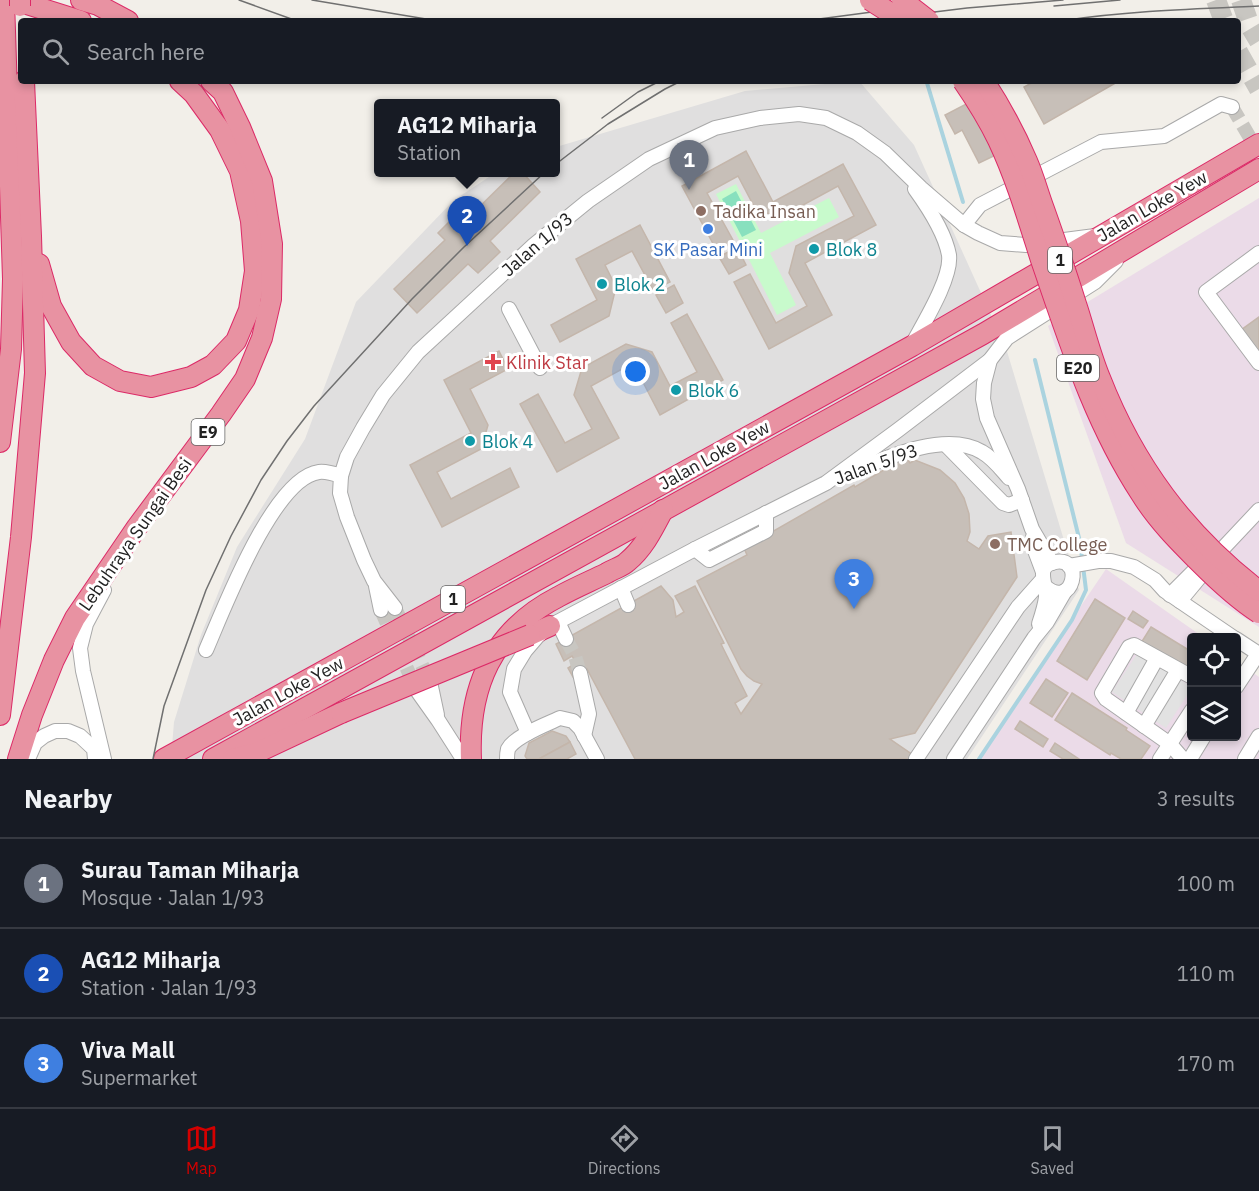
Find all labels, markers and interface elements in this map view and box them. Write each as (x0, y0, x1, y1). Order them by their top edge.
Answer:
search box (18, 18, 1241, 84)
icon: search (39, 35, 72, 68)
text: Search here (87, 37, 205, 66)
popup (374, 99, 560, 177)
text: AG12 Miharja (397, 110, 537, 139)
text: Station (397, 139, 461, 166)
pin: 1 (670, 140, 708, 190)
street label: Jalan Loke Yew (1093, 165, 1211, 247)
pin: 2 (448, 196, 486, 246)
place label: Tadika Insan (713, 200, 816, 223)
marker: Tadika Insan (694, 204, 708, 218)
street label: Jalan 1/93 (497, 207, 577, 281)
marker: SK Pasar Mini (701, 222, 715, 236)
place label: SK Pasar Mini (653, 238, 763, 261)
place label: Blok 8 (826, 238, 877, 261)
marker: Blok 8 (807, 242, 821, 256)
road number: 1 (1048, 247, 1072, 273)
place label: Blok 2 (614, 273, 665, 296)
marker: Blok 2 (595, 277, 609, 291)
place label: Klinik Star (506, 351, 589, 374)
marker: Klinik Star (484, 353, 502, 371)
road number: E20 (1057, 355, 1099, 381)
your location (621, 357, 650, 386)
place label: Blok 6 (688, 379, 739, 402)
marker: Blok 6 (669, 383, 683, 397)
street label: Jalan Loke Yew (654, 415, 774, 495)
road number: E9 (192, 419, 224, 445)
place label: Blok 4 (482, 430, 533, 453)
marker: Blok 4 (463, 434, 477, 448)
street label: Jalan 5/93 (831, 438, 921, 490)
street label: Lebuhraya Sungai Besi (73, 453, 197, 615)
place label: TMC College (1007, 533, 1108, 556)
marker: TMC College (988, 537, 1002, 551)
pin: 3 (834, 560, 874, 609)
road number: 1 (441, 586, 465, 612)
map controls (1187, 633, 1241, 741)
button: locate (1187, 633, 1241, 687)
street label: Jalan Loke Yew (228, 651, 348, 731)
button: layers (1187, 687, 1241, 741)
text: Nearby (24, 781, 112, 815)
text: 3 results (1157, 785, 1235, 812)
text: Surau Taman Miharja (81, 855, 299, 884)
text: 1 (38, 870, 50, 897)
text: 100 m (1177, 870, 1235, 897)
text: Mosque · Jalan 1/93 (81, 884, 265, 911)
text: AG12 Miharja (81, 945, 220, 974)
text: 2 (38, 960, 50, 987)
text: 110 m (1177, 960, 1235, 987)
text: Station · Jalan 1/93 (81, 974, 258, 1001)
text: Viva Mall (81, 1035, 175, 1064)
text: 3 (38, 1050, 50, 1077)
text: 170 m (1177, 1050, 1235, 1077)
text: Supermarket (81, 1064, 198, 1091)
tab: Map (185, 1122, 218, 1178)
tab: Directions (588, 1122, 661, 1178)
tab: Saved (1031, 1122, 1074, 1178)

